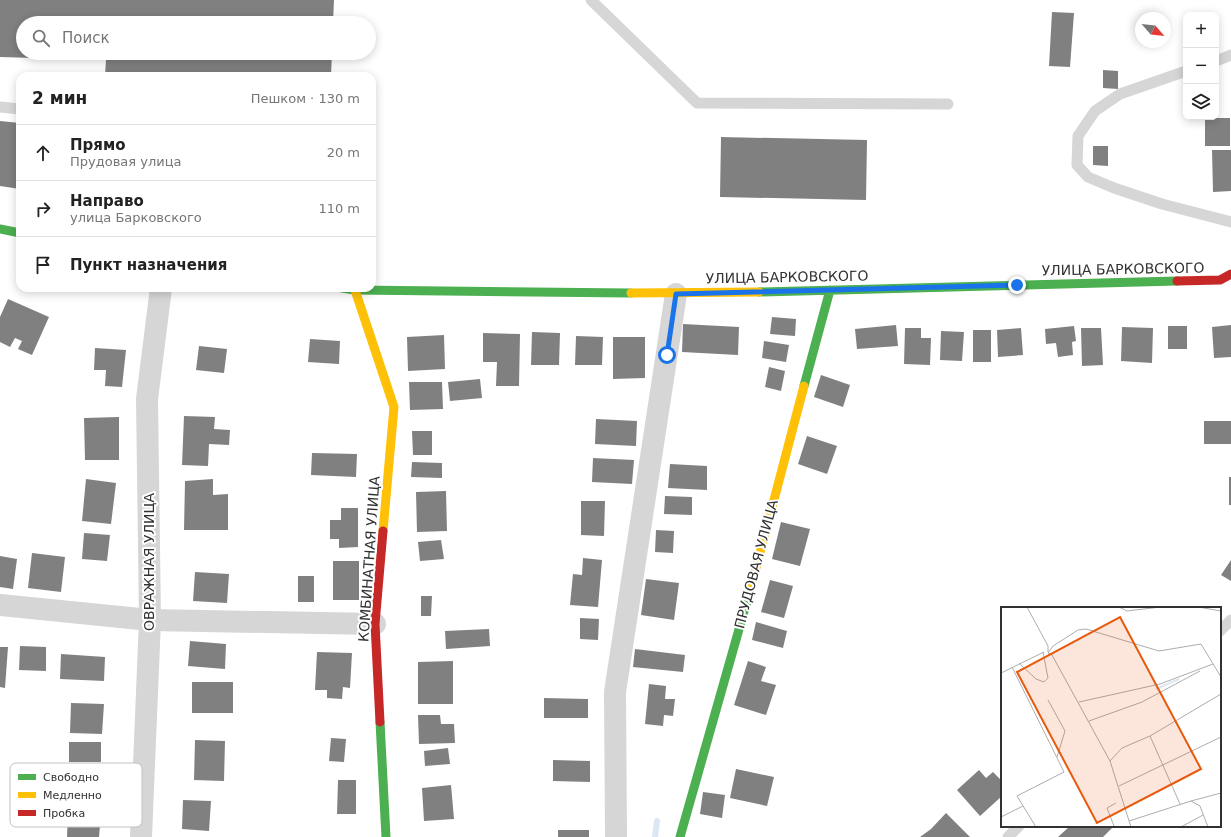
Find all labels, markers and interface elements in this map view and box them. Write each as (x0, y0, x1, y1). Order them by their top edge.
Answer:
north arrow (1135, 12, 1171, 48)
map controls (1183, 12, 1219, 120)
button: + (1183, 12, 1219, 48)
search box (16, 16, 376, 60)
icon: search (30, 27, 52, 49)
text: Поиск (62, 29, 110, 47)
button: − (1183, 48, 1219, 84)
button: layers (1183, 84, 1219, 120)
text: 2 мин (32, 88, 87, 108)
text: Пешком · 130 m (251, 91, 360, 106)
text: Прямо (70, 136, 126, 154)
icon: ahead (32, 142, 54, 164)
text: 20 m (327, 145, 360, 160)
text: Прудовая улица (70, 154, 182, 169)
text: Направо (70, 192, 144, 210)
icon: right (32, 198, 54, 220)
text: 110 m (318, 201, 360, 216)
text: улица Барковского (70, 210, 202, 225)
icon: arrive (32, 254, 54, 276)
text: Пункт назначения (70, 256, 227, 274)
street label: УЛИЦА БАРКОВСКОГО (1041, 260, 1205, 278)
street label: УЛИЦА БАРКОВСКОГО (705, 268, 869, 286)
route end (1008, 276, 1026, 294)
route start (658, 346, 676, 364)
street label: КОМБИНАТНАЯ УЛИЦА (355, 475, 383, 642)
street label: ОВРАЖНАЯ УЛИЦА (141, 493, 157, 631)
street label: ПРУДОВАЯ УЛИЦА (731, 497, 781, 630)
inset map (1001, 607, 1221, 827)
legend (10, 763, 142, 827)
text: Свободно (43, 771, 99, 784)
text: Медленно (43, 789, 102, 802)
text: Пробка (43, 807, 85, 820)

